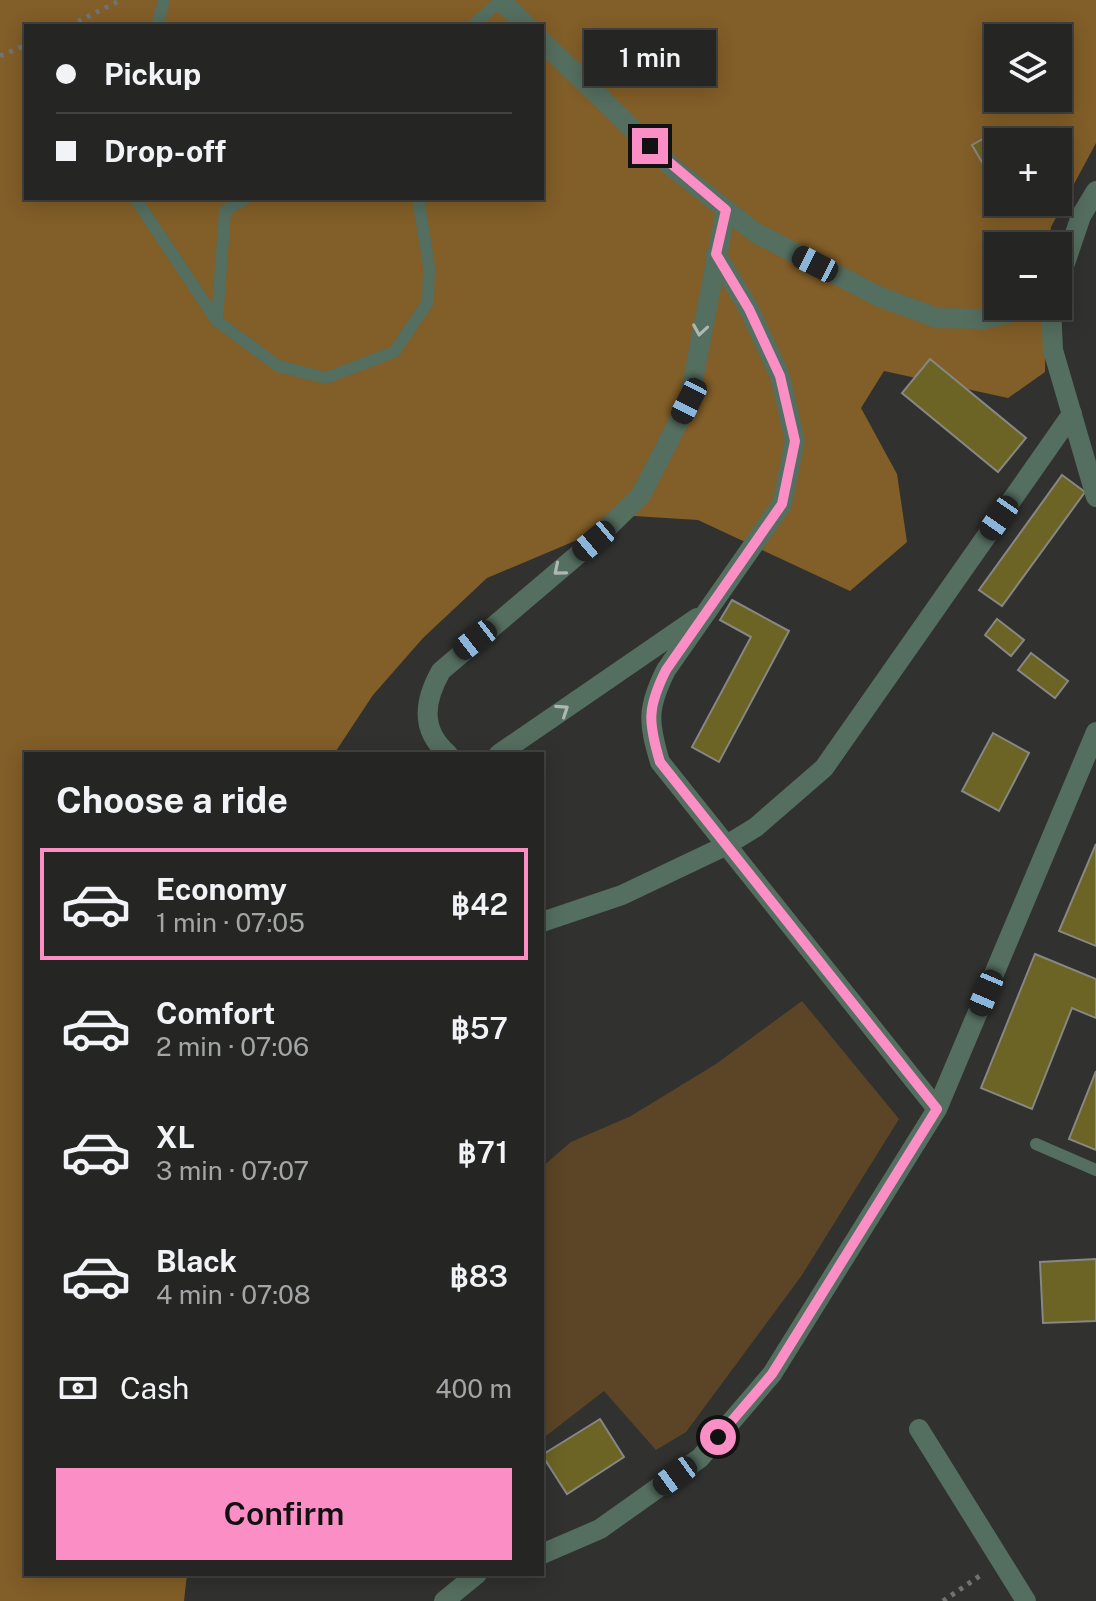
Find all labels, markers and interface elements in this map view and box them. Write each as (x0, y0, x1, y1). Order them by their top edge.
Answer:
map controls (984, 24, 1072, 320)
button: layers (984, 24, 1072, 112)
callout: 1 min (584, 30, 716, 86)
text: 1 min (619, 42, 681, 73)
text: Pickup (104, 56, 201, 92)
route end (632, 128, 668, 164)
button: + (984, 128, 1072, 216)
text: Drop-off (104, 133, 226, 169)
button: − (984, 232, 1072, 320)
car (788, 242, 842, 286)
one-way arrow (693, 324, 710, 337)
car (667, 374, 711, 428)
car (975, 491, 1023, 545)
car (568, 516, 620, 566)
one-way arrow (554, 560, 568, 575)
car (449, 616, 501, 664)
one-way arrow (555, 705, 569, 720)
text: Choose a ride (56, 779, 288, 821)
icon: car (60, 868, 132, 940)
text: Economy (156, 871, 287, 907)
text: ฿42 (451, 886, 508, 922)
text: 1 min · 07:05 (156, 907, 305, 938)
car (966, 966, 1006, 1020)
icon: car (60, 992, 132, 1064)
text: Comfort (156, 995, 275, 1031)
text: ฿57 (451, 1010, 508, 1046)
text: 2 min · 07:06 (156, 1031, 309, 1062)
icon: car (60, 1116, 132, 1188)
text: XL (156, 1119, 195, 1155)
text: ฿71 (458, 1134, 508, 1170)
text: 3 min · 07:07 (156, 1155, 309, 1186)
icon: car (60, 1240, 132, 1312)
text: Black (156, 1243, 237, 1279)
text: ฿83 (450, 1258, 508, 1294)
text: 4 min · 07:08 (156, 1279, 311, 1310)
icon: cash (56, 1366, 100, 1410)
text: Cash (120, 1370, 189, 1406)
text: 400 m (435, 1373, 512, 1404)
route start (700, 1419, 736, 1455)
car (649, 1452, 701, 1500)
button: Confirm (56, 1468, 512, 1560)

